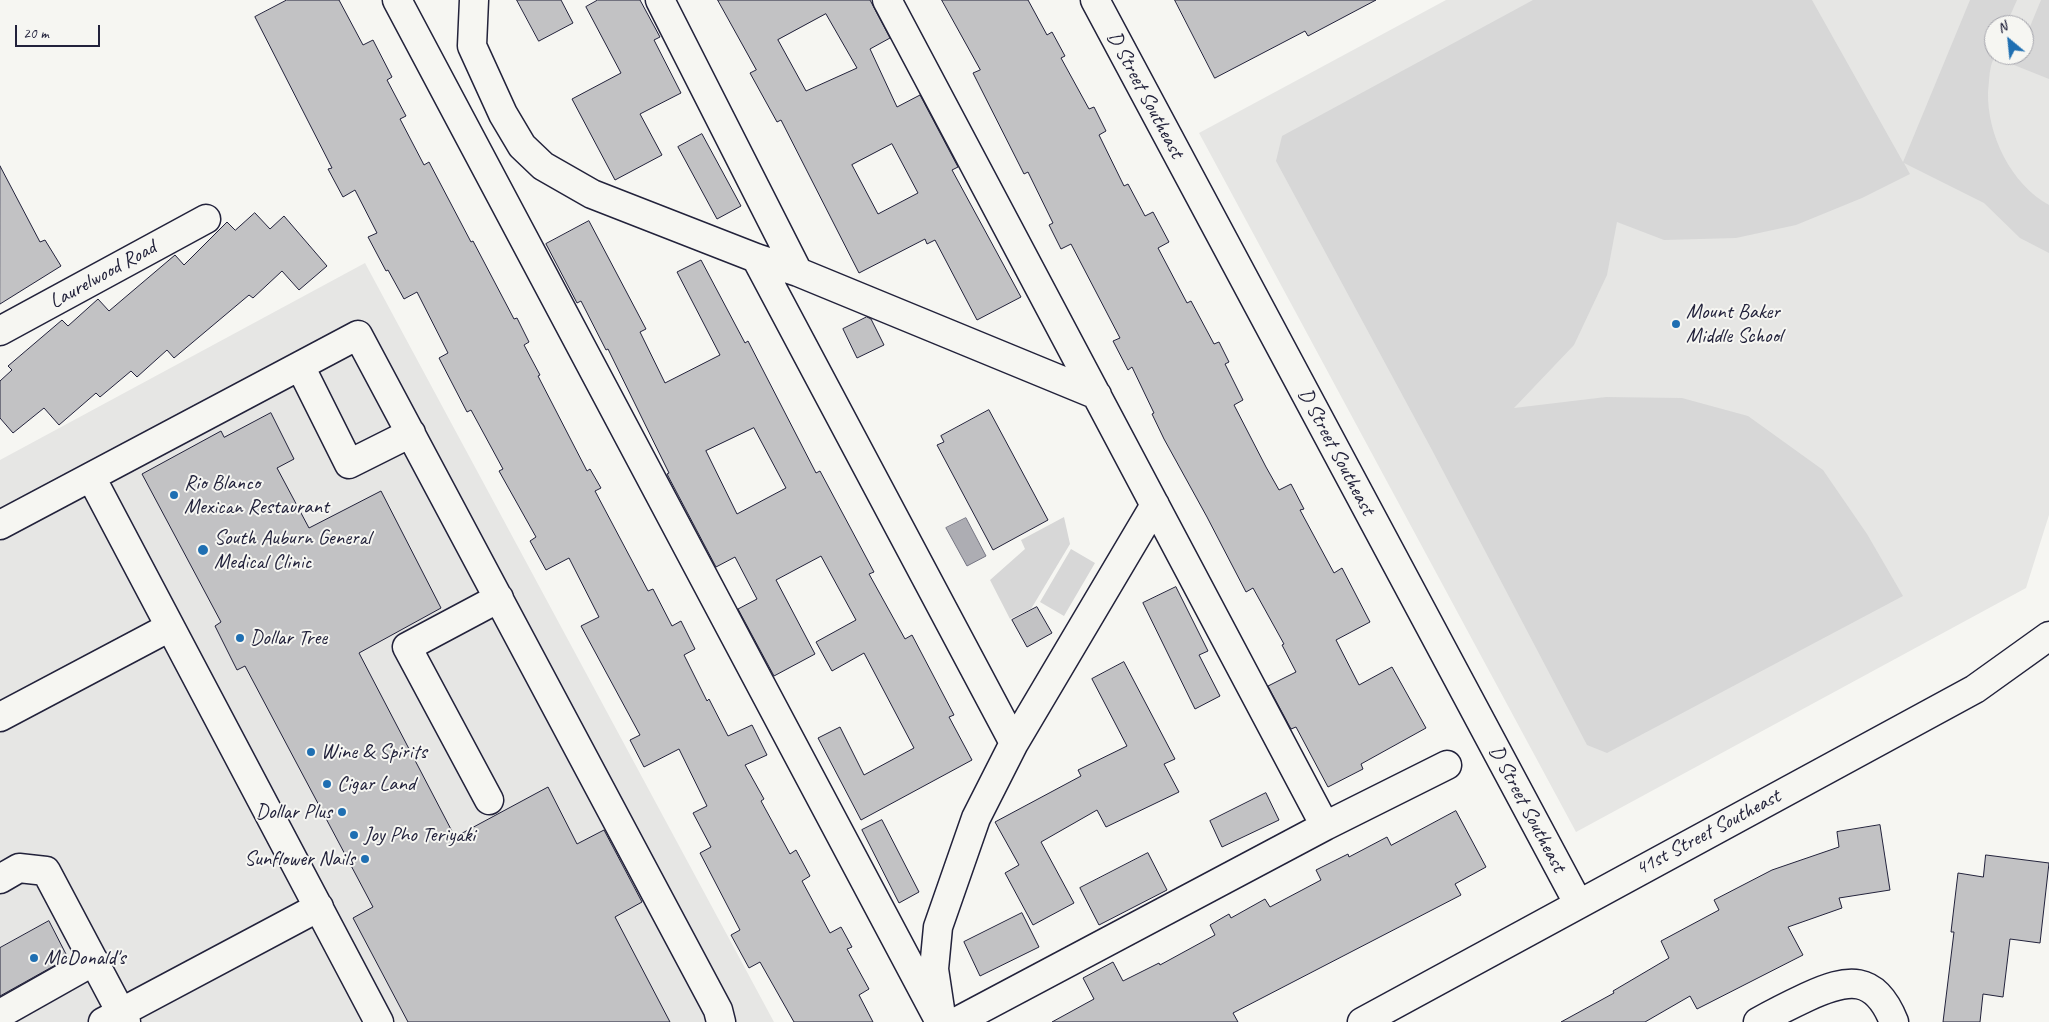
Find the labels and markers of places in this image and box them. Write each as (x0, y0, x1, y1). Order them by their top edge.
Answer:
place label: Mount Baker Middle School (1686, 299, 1782, 349)
marker: Mount Baker Middle School (1670, 318, 1682, 330)
place label: Rio Blanco Mexican Restaurant (184, 470, 329, 520)
marker: Rio Blanco Mexican Restaurant (168, 489, 180, 501)
place label: South Auburn General Medical Clinic (214, 525, 371, 575)
marker: South Auburn General Medical Clinic (196, 543, 210, 557)
place label: Dollar Tree (250, 625, 327, 651)
marker: Dollar Tree (234, 632, 246, 644)
place label: Wine & Spirits (321, 739, 427, 765)
marker: Wine & Spirits (305, 746, 317, 758)
place label: Cigar Land (337, 771, 415, 797)
marker: Cigar Land (321, 778, 333, 790)
place label: Dollar Plus (256, 799, 332, 825)
marker: Dollar Plus (336, 806, 348, 818)
place label: Joy Pho Teriyaki (364, 822, 475, 848)
marker: Joy Pho Teriyaki (348, 829, 360, 841)
place label: Sunflower Nails (244, 846, 355, 872)
marker: Sunflower Nails (359, 853, 371, 865)
place label: McDonald's (44, 945, 125, 971)
marker: McDonald's (28, 952, 40, 964)

